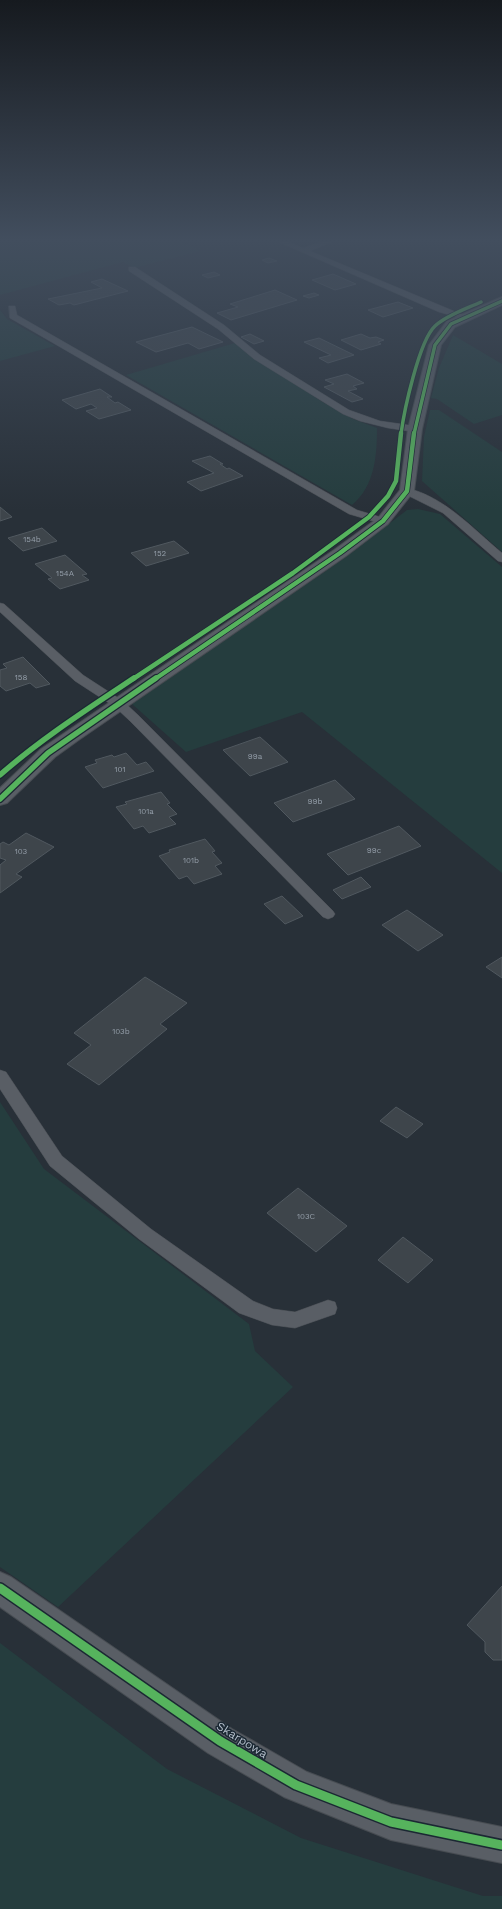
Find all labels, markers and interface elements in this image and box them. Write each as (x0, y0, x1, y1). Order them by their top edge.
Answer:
house number: 154b (23, 535, 41, 544)
house number: 152 (154, 549, 167, 558)
house number: 154A (56, 569, 75, 578)
house number: 158 (15, 673, 27, 682)
house number: 99a (248, 752, 263, 761)
house number: 101 (114, 765, 126, 774)
house number: 99b (308, 797, 322, 806)
house number: 101a (138, 807, 154, 816)
house number: 99c (367, 846, 382, 855)
house number: 103 (15, 847, 28, 856)
house number: 101b (183, 856, 199, 865)
house number: 103b (112, 1027, 130, 1036)
house number: 103C (297, 1212, 316, 1221)
street label: Skarpowa (214, 1719, 270, 1761)

